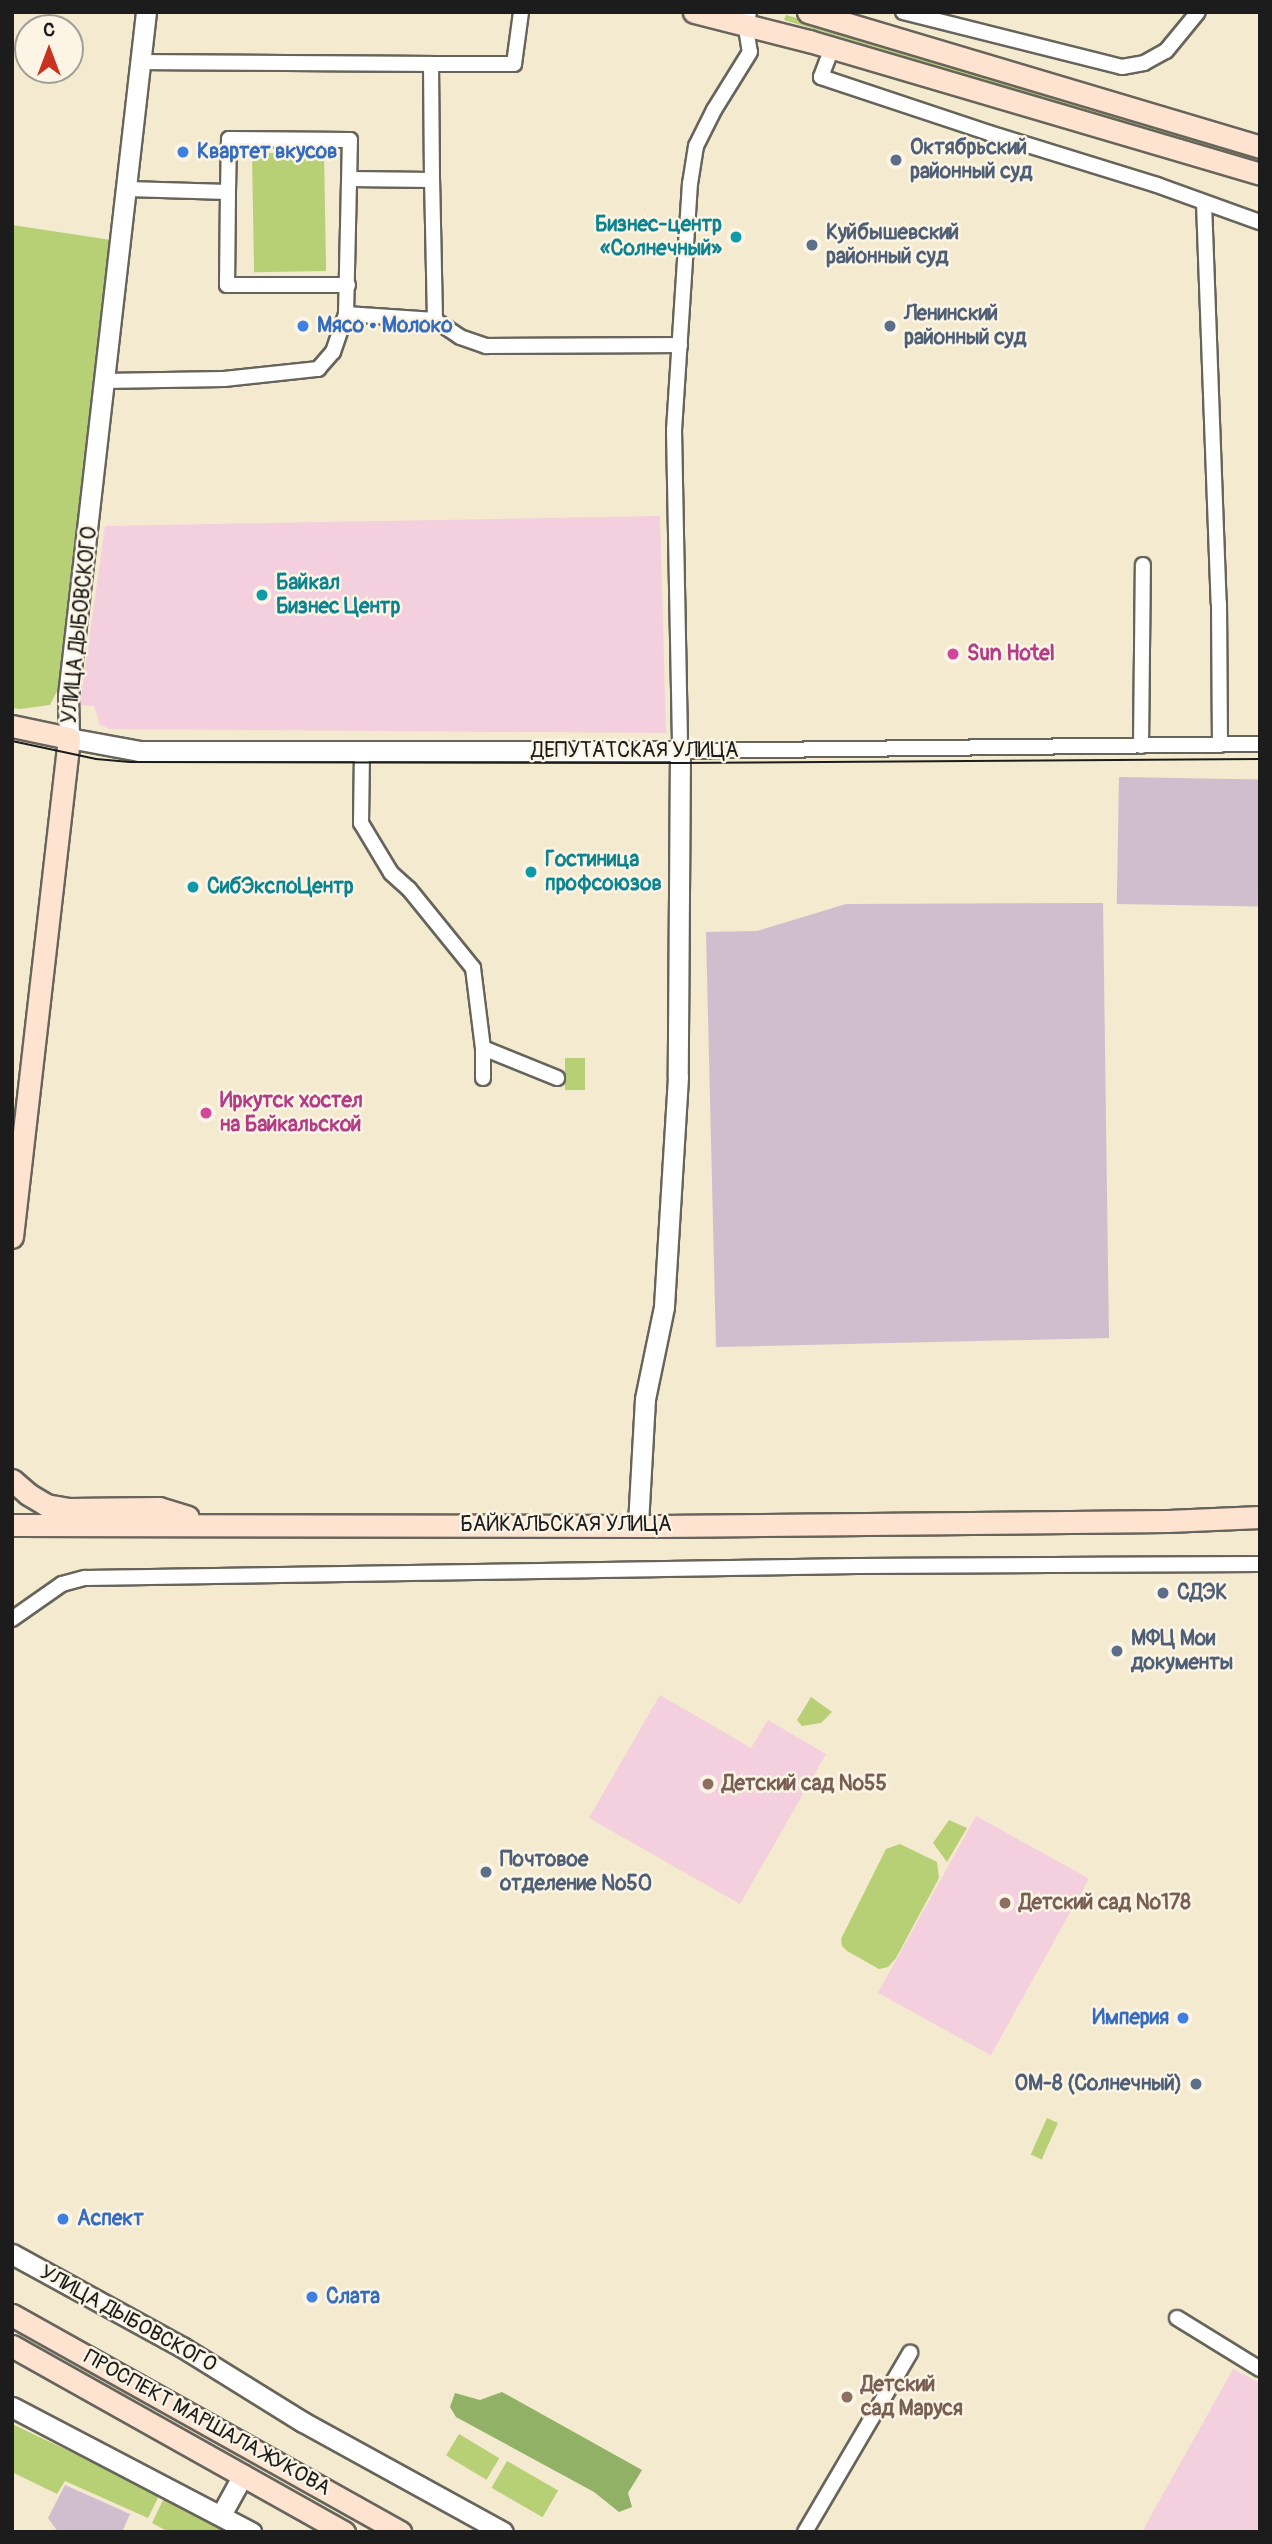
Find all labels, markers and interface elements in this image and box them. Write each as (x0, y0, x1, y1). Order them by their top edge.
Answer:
north arrow (14, 14, 84, 84)
text: С (43, 18, 55, 42)
place label: Октябрьский районный суд (910, 135, 1032, 185)
place label: Квартет вкусов (197, 139, 337, 165)
marker: Квартет вкусов (175, 144, 191, 160)
marker: Октябрьский районный суд (888, 152, 904, 168)
place label: Бизнес-центр «Солнечный» (595, 212, 722, 262)
place label: Куйбышевский районный суд (826, 220, 959, 270)
marker: Бизнес-центр «Солнечный» (728, 229, 744, 245)
marker: Куйбышевский районный суд (804, 237, 820, 253)
place label: Ленинский районный суд (904, 301, 1026, 351)
place label: Мясо • Молоко (317, 313, 453, 339)
marker: Мясо • Молоко (295, 318, 311, 334)
marker: Ленинский районный суд (882, 318, 898, 334)
street label: УЛИЦА ДЫБОВСКОГО (57, 525, 103, 725)
place label: Байкал Бизнес Центр (276, 570, 400, 620)
marker: Байкал Бизнес Центр (254, 587, 270, 603)
place label: Sun Hotel (967, 641, 1055, 667)
marker: Sun Hotel (945, 646, 961, 662)
street label: ДЕПУТАТСКАЯ УЛИЦА (531, 738, 739, 764)
place label: Гостиница профсоюзов (545, 847, 662, 897)
marker: Гостиница профсоюзов (523, 864, 539, 880)
place label: СибЭкспоЦентр (207, 874, 354, 900)
marker: СибЭкспоЦентр (185, 879, 201, 895)
place label: Иркутск хостел на Байкальской (220, 1088, 363, 1138)
marker: Иркутск хостел на Байкальской (198, 1105, 214, 1121)
street label: БАЙКАЛЬСКАЯ УЛИЦА (460, 1512, 672, 1538)
place label: СДЭК (1177, 1580, 1227, 1606)
marker: СДЭК (1155, 1585, 1171, 1601)
place label: МФЦ Мои документы (1131, 1626, 1233, 1676)
marker: МФЦ Мои документы (1109, 1643, 1125, 1659)
place label: Детский сад №55 (722, 1771, 887, 1797)
marker: Детский сад №55 (700, 1776, 716, 1792)
place label: Почтовое отделение №50 (500, 1847, 652, 1897)
marker: Почтовое отделение №50 (478, 1864, 494, 1880)
place label: Детский сад №178 (1019, 1890, 1191, 1916)
marker: Детский сад №178 (997, 1895, 1013, 1911)
place label: Империя (1092, 2005, 1169, 2031)
marker: Империя (1175, 2010, 1191, 2026)
place label: ОМ-8 (Солнечный) (1015, 2071, 1182, 2097)
marker: ОМ-8 (Солнечный) (1188, 2076, 1204, 2092)
place label: Аспект (77, 2206, 144, 2232)
marker: Аспект (55, 2211, 71, 2227)
street label: УЛИЦА ДЫБОВСКОГО (35, 2260, 221, 2378)
place label: Слата (326, 2284, 380, 2310)
marker: Слата (304, 2289, 320, 2305)
street label: ПРОСПЕКТ МАРШАЛА ЖУКОВА (79, 2345, 335, 2501)
place label: Детский сад Маруся (861, 2372, 963, 2422)
marker: Детский сад Маруся (839, 2389, 855, 2405)

